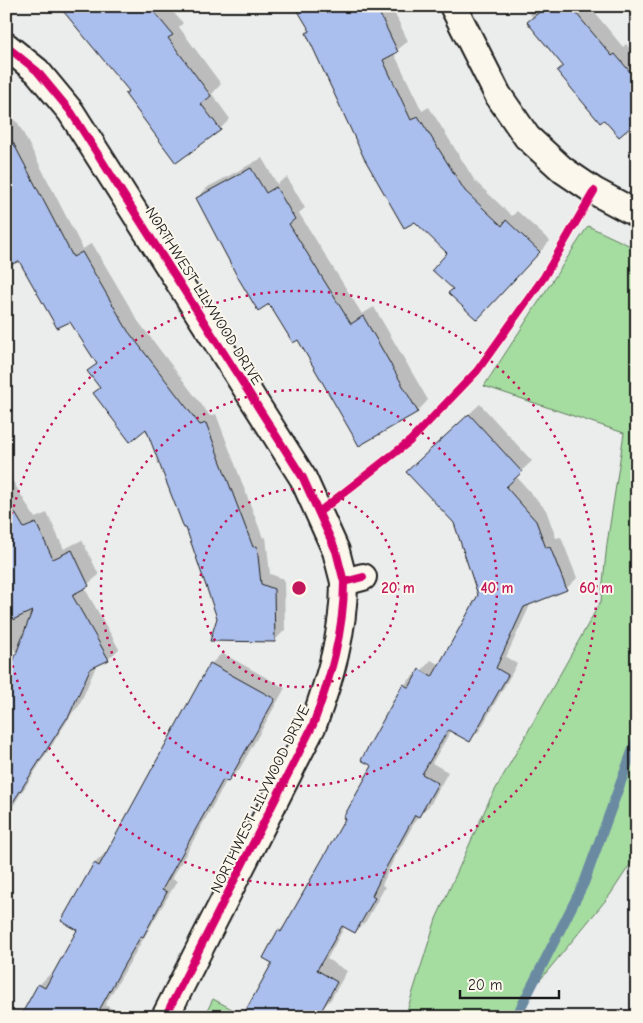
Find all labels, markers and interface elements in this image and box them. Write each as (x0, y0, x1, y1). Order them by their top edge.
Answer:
street label: NORTHWEST LILYWOOD DRIVE (142, 204, 266, 388)
centre of rings (290, 579, 308, 597)
text: 20 m (381, 579, 415, 597)
text: 40 m (481, 579, 514, 597)
text: 60 m (579, 579, 613, 597)
street label: NORTHWEST LILYWOOD DRIVE (207, 702, 313, 896)
scale bar (460, 968, 559, 1000)
text: 20 m (468, 976, 502, 994)

